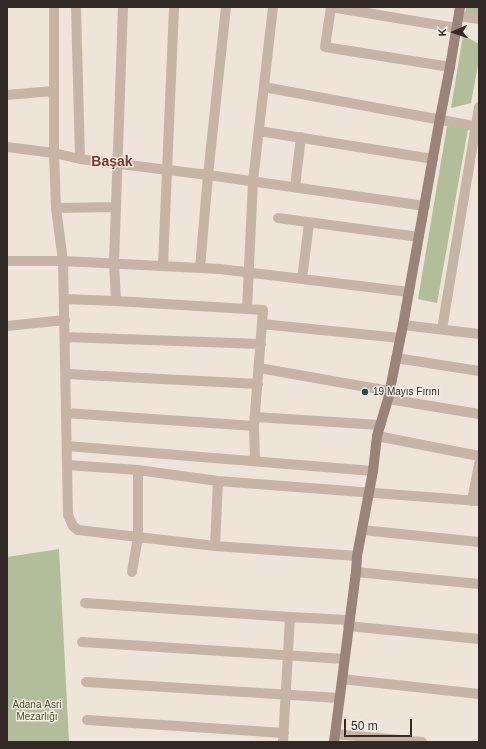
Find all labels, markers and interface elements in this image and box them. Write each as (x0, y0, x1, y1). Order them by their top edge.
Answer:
north arrow (434, 12, 474, 52)
text: K (436, 28, 448, 37)
district label: Başak (91, 154, 133, 170)
place label: 19 Mayıs Fırını (373, 386, 440, 398)
marker: 19 Mayıs Fırını (360, 387, 370, 397)
park label: Adana Asri Mezarlığı (13, 699, 61, 722)
scale bar (346, 711, 414, 737)
text: 50 m (351, 719, 378, 733)

